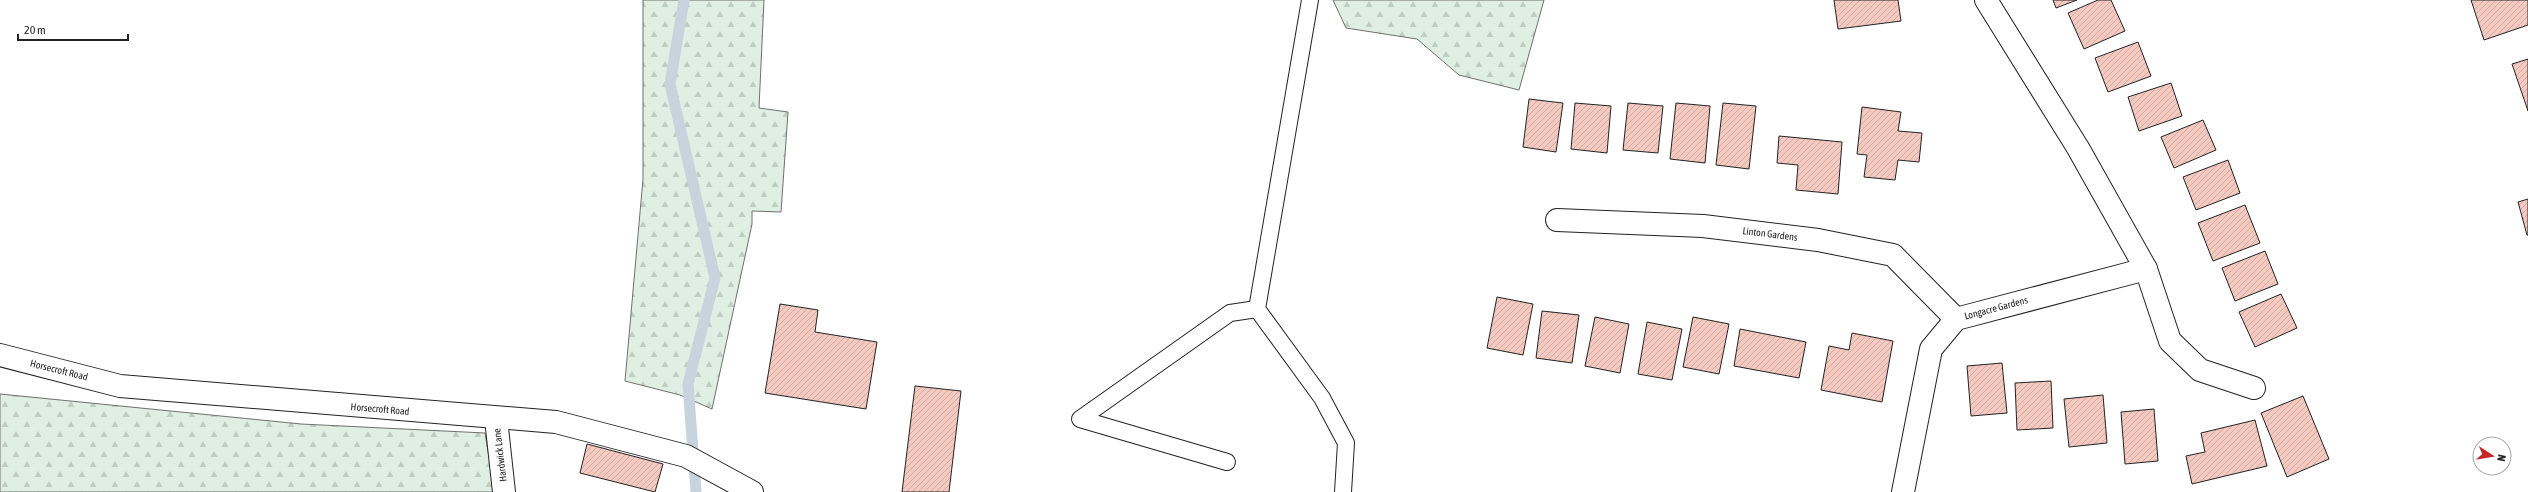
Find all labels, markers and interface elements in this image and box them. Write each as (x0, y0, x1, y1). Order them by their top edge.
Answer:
scale bar (18, 16, 128, 42)
text: 20 m (24, 23, 46, 37)
street label: Linton Gardens (1742, 225, 1799, 243)
street label: Longacre Gardens (1963, 294, 2029, 322)
street label: Horsecroft Road (29, 358, 89, 383)
street label: Horsecroft Road (350, 401, 410, 417)
street label: Hardwick Lane (491, 427, 509, 482)
north arrow (2472, 436, 2512, 476)
text: N (2495, 454, 2508, 463)

